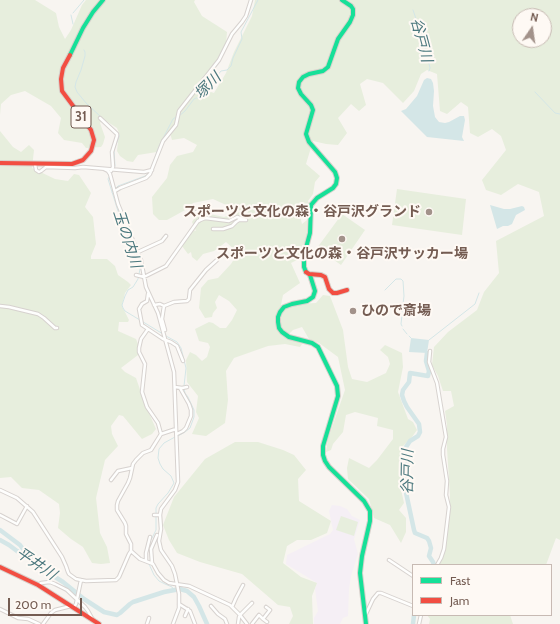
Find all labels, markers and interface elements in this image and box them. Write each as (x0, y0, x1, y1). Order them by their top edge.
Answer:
north arrow (512, 8, 552, 48)
text: N (529, 10, 540, 25)
water label: 谷戸川 (406, 16, 436, 64)
water label: 塚川 (191, 69, 225, 103)
road number: 31 (71, 106, 91, 128)
place label: スポーツと文化の森・谷戸沢グランド (183, 204, 421, 220)
marker: スポーツと文化の森・谷戸沢グランド (424, 207, 434, 217)
water label: 玉の内川 (109, 208, 145, 270)
marker: スポーツと文化の森・谷戸沢サッカー場 (337, 234, 347, 244)
place label: スポーツと文化の森・谷戸沢サッカー場 (216, 246, 468, 262)
place label: ひので斎場 (361, 303, 431, 319)
marker: ひので斎場 (348, 306, 358, 316)
water label: 谷戸川 (399, 449, 417, 495)
water label: 平井川 (12, 544, 60, 584)
legend (412, 564, 552, 616)
text: Fast (450, 573, 470, 588)
scale bar (10, 590, 84, 616)
text: Jam (450, 593, 469, 608)
text: 200 m (15, 597, 51, 612)

